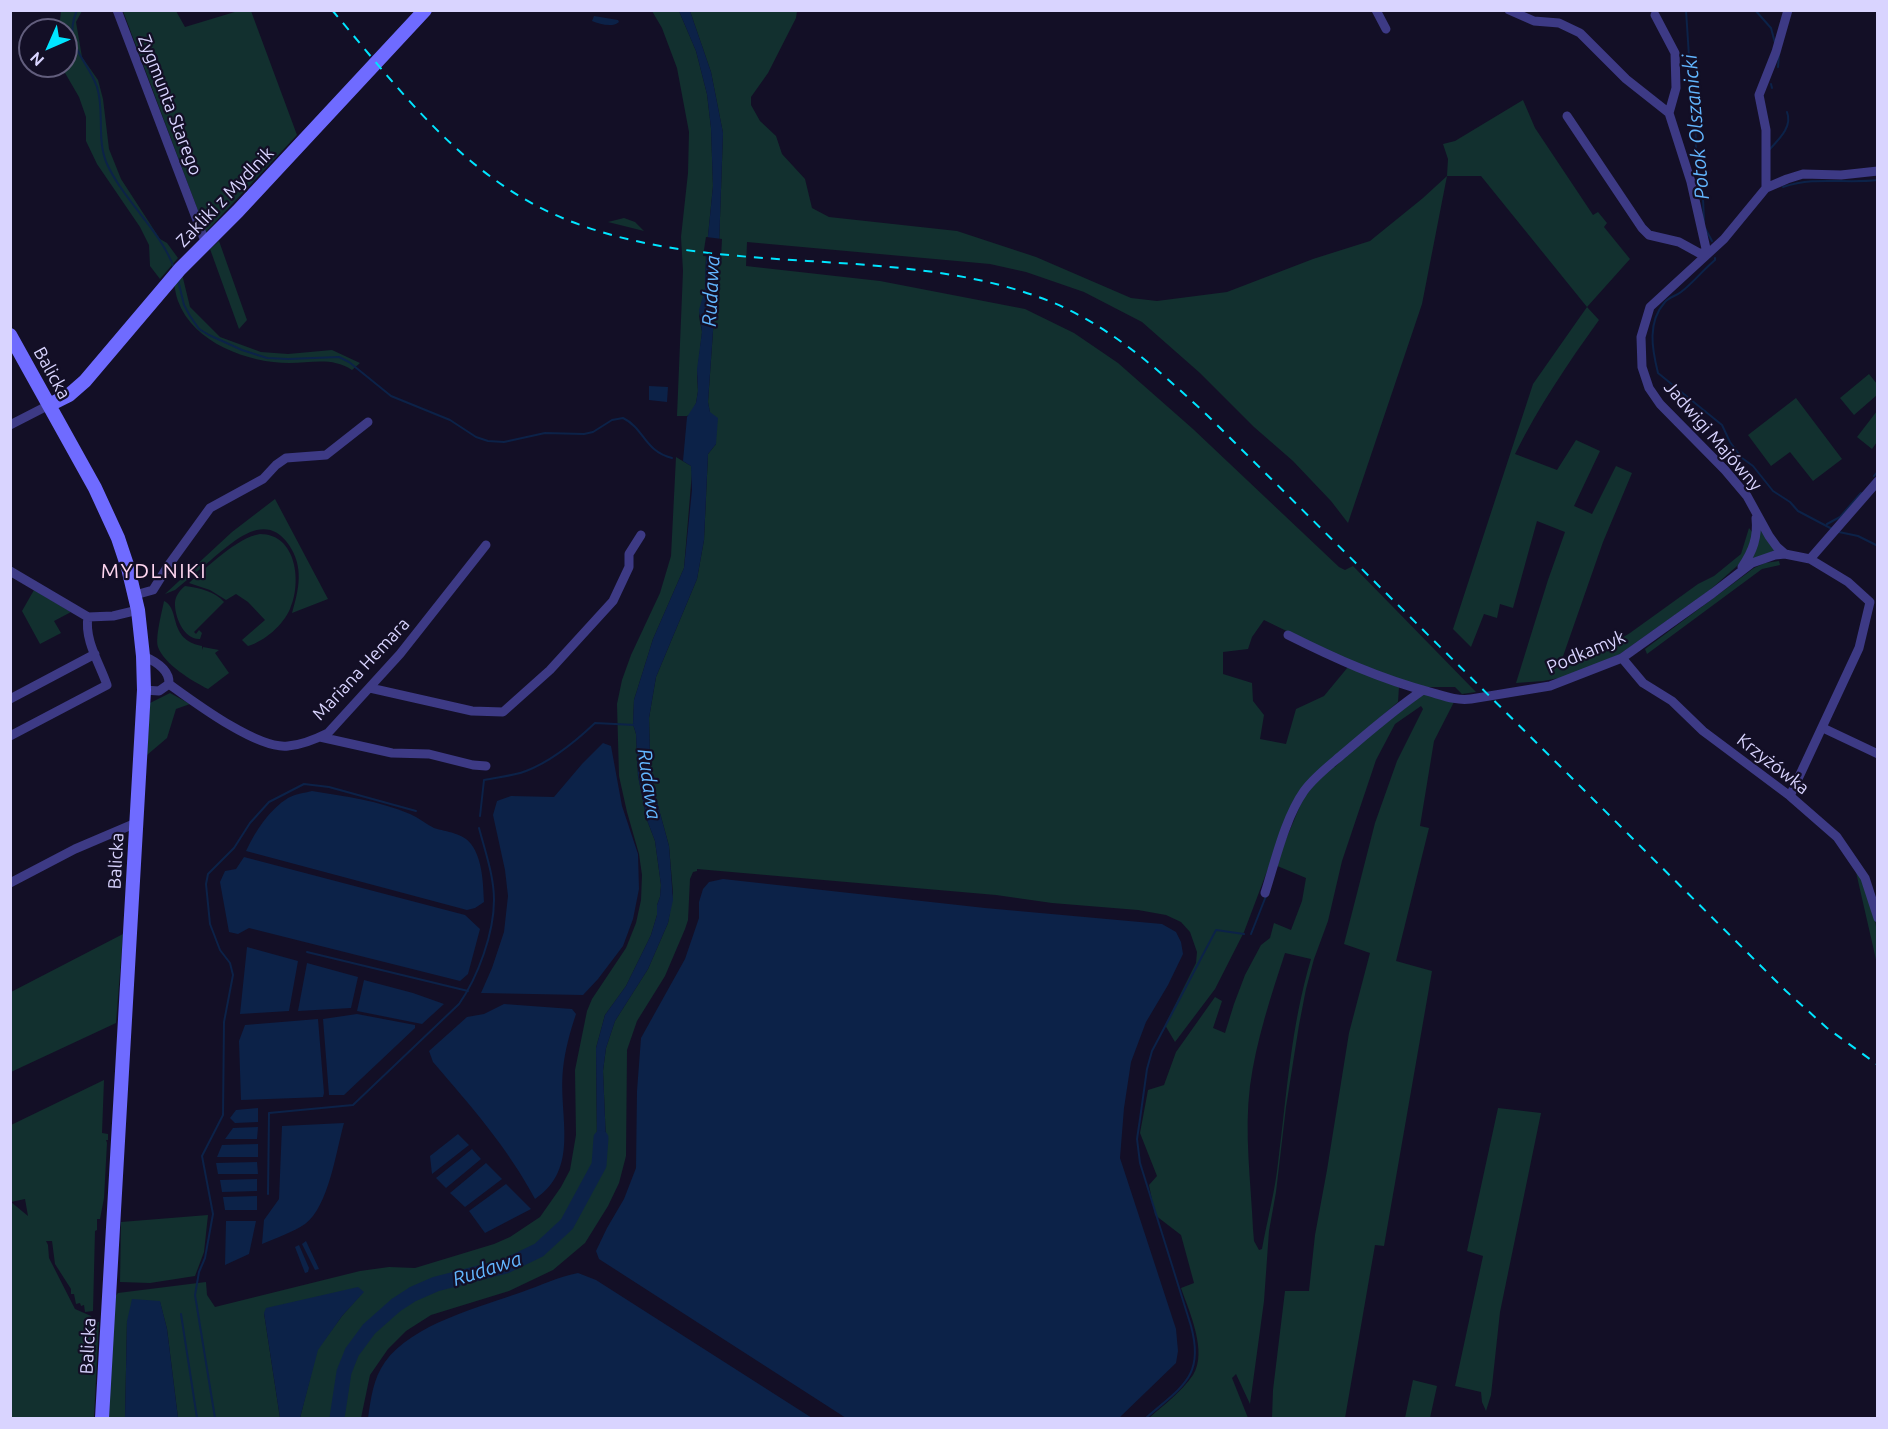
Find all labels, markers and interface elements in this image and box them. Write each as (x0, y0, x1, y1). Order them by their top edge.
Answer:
north arrow (18, 18, 78, 78)
street label: Zygmunta Starego (133, 32, 207, 178)
text: N (26, 49, 47, 70)
water label: Potok Olszanicki (1678, 53, 1714, 201)
street label: Zakliki z Mydlnik (172, 142, 278, 252)
water label: Rudawa (697, 255, 725, 327)
street label: Balicka (29, 343, 75, 403)
street label: Jadwigi Majówny (1659, 377, 1767, 495)
district label: MYDLNIKI (101, 558, 207, 584)
street label: Mariana Hemara (308, 613, 414, 725)
street label: Podkamyk (1543, 626, 1629, 678)
street label: Krzyżówka (1733, 729, 1813, 799)
water label: Rudawa (632, 747, 666, 821)
street label: Balicka (104, 832, 128, 890)
water label: Rudawa (449, 1247, 525, 1291)
street label: Balicka (76, 1317, 100, 1375)

